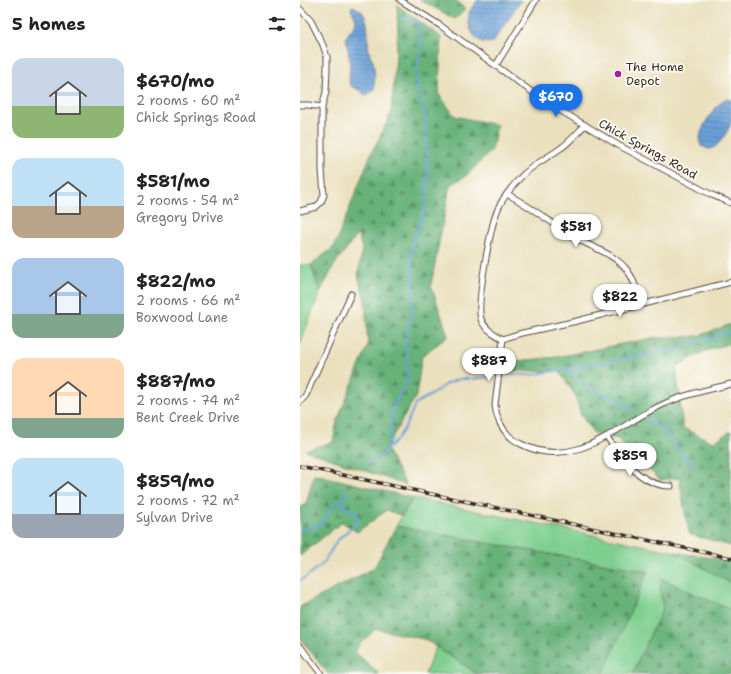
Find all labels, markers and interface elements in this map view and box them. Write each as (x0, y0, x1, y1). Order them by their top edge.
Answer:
text: 5 homes (12, 13, 85, 35)
icon: filters (266, 13, 288, 35)
place label: The Home Depot (626, 59, 684, 89)
marker: The Home Depot (613, 69, 623, 79)
text: $670/mo (136, 70, 215, 92)
icon: home (44, 74, 92, 122)
pin: $670 (532, 84, 580, 118)
text: $670 (538, 88, 574, 105)
text: 2 rooms · 60 m² (136, 92, 240, 109)
text: Chick Springs Road (136, 109, 256, 126)
street label: Chick Springs Road (596, 115, 701, 183)
text: $581/mo (136, 170, 210, 192)
icon: home (44, 174, 92, 222)
text: 2 rooms · 54 m² (136, 192, 239, 209)
text: Gregory Drive (136, 209, 224, 226)
pin: $581 (552, 214, 600, 248)
text: $581 (560, 218, 592, 235)
text: $822/mo (136, 270, 216, 292)
icon: home (44, 274, 92, 322)
pin: $822 (596, 284, 644, 318)
text: $822 (602, 288, 638, 305)
text: 2 rooms · 66 m² (136, 292, 240, 309)
text: Boxwood Lane (136, 309, 228, 326)
pin: $887 (465, 348, 513, 382)
text: $887 (471, 352, 507, 369)
text: $887/mo (136, 370, 216, 392)
icon: home (44, 374, 92, 422)
text: 2 rooms · 74 m² (136, 392, 240, 409)
text: Bent Creek Drive (136, 409, 240, 426)
pin: $859 (606, 443, 654, 477)
text: $859 (612, 447, 648, 464)
text: $859/mo (136, 470, 215, 492)
icon: home (44, 474, 92, 522)
text: 2 rooms · 72 m² (136, 492, 240, 509)
text: Sylvan Drive (136, 509, 213, 526)

